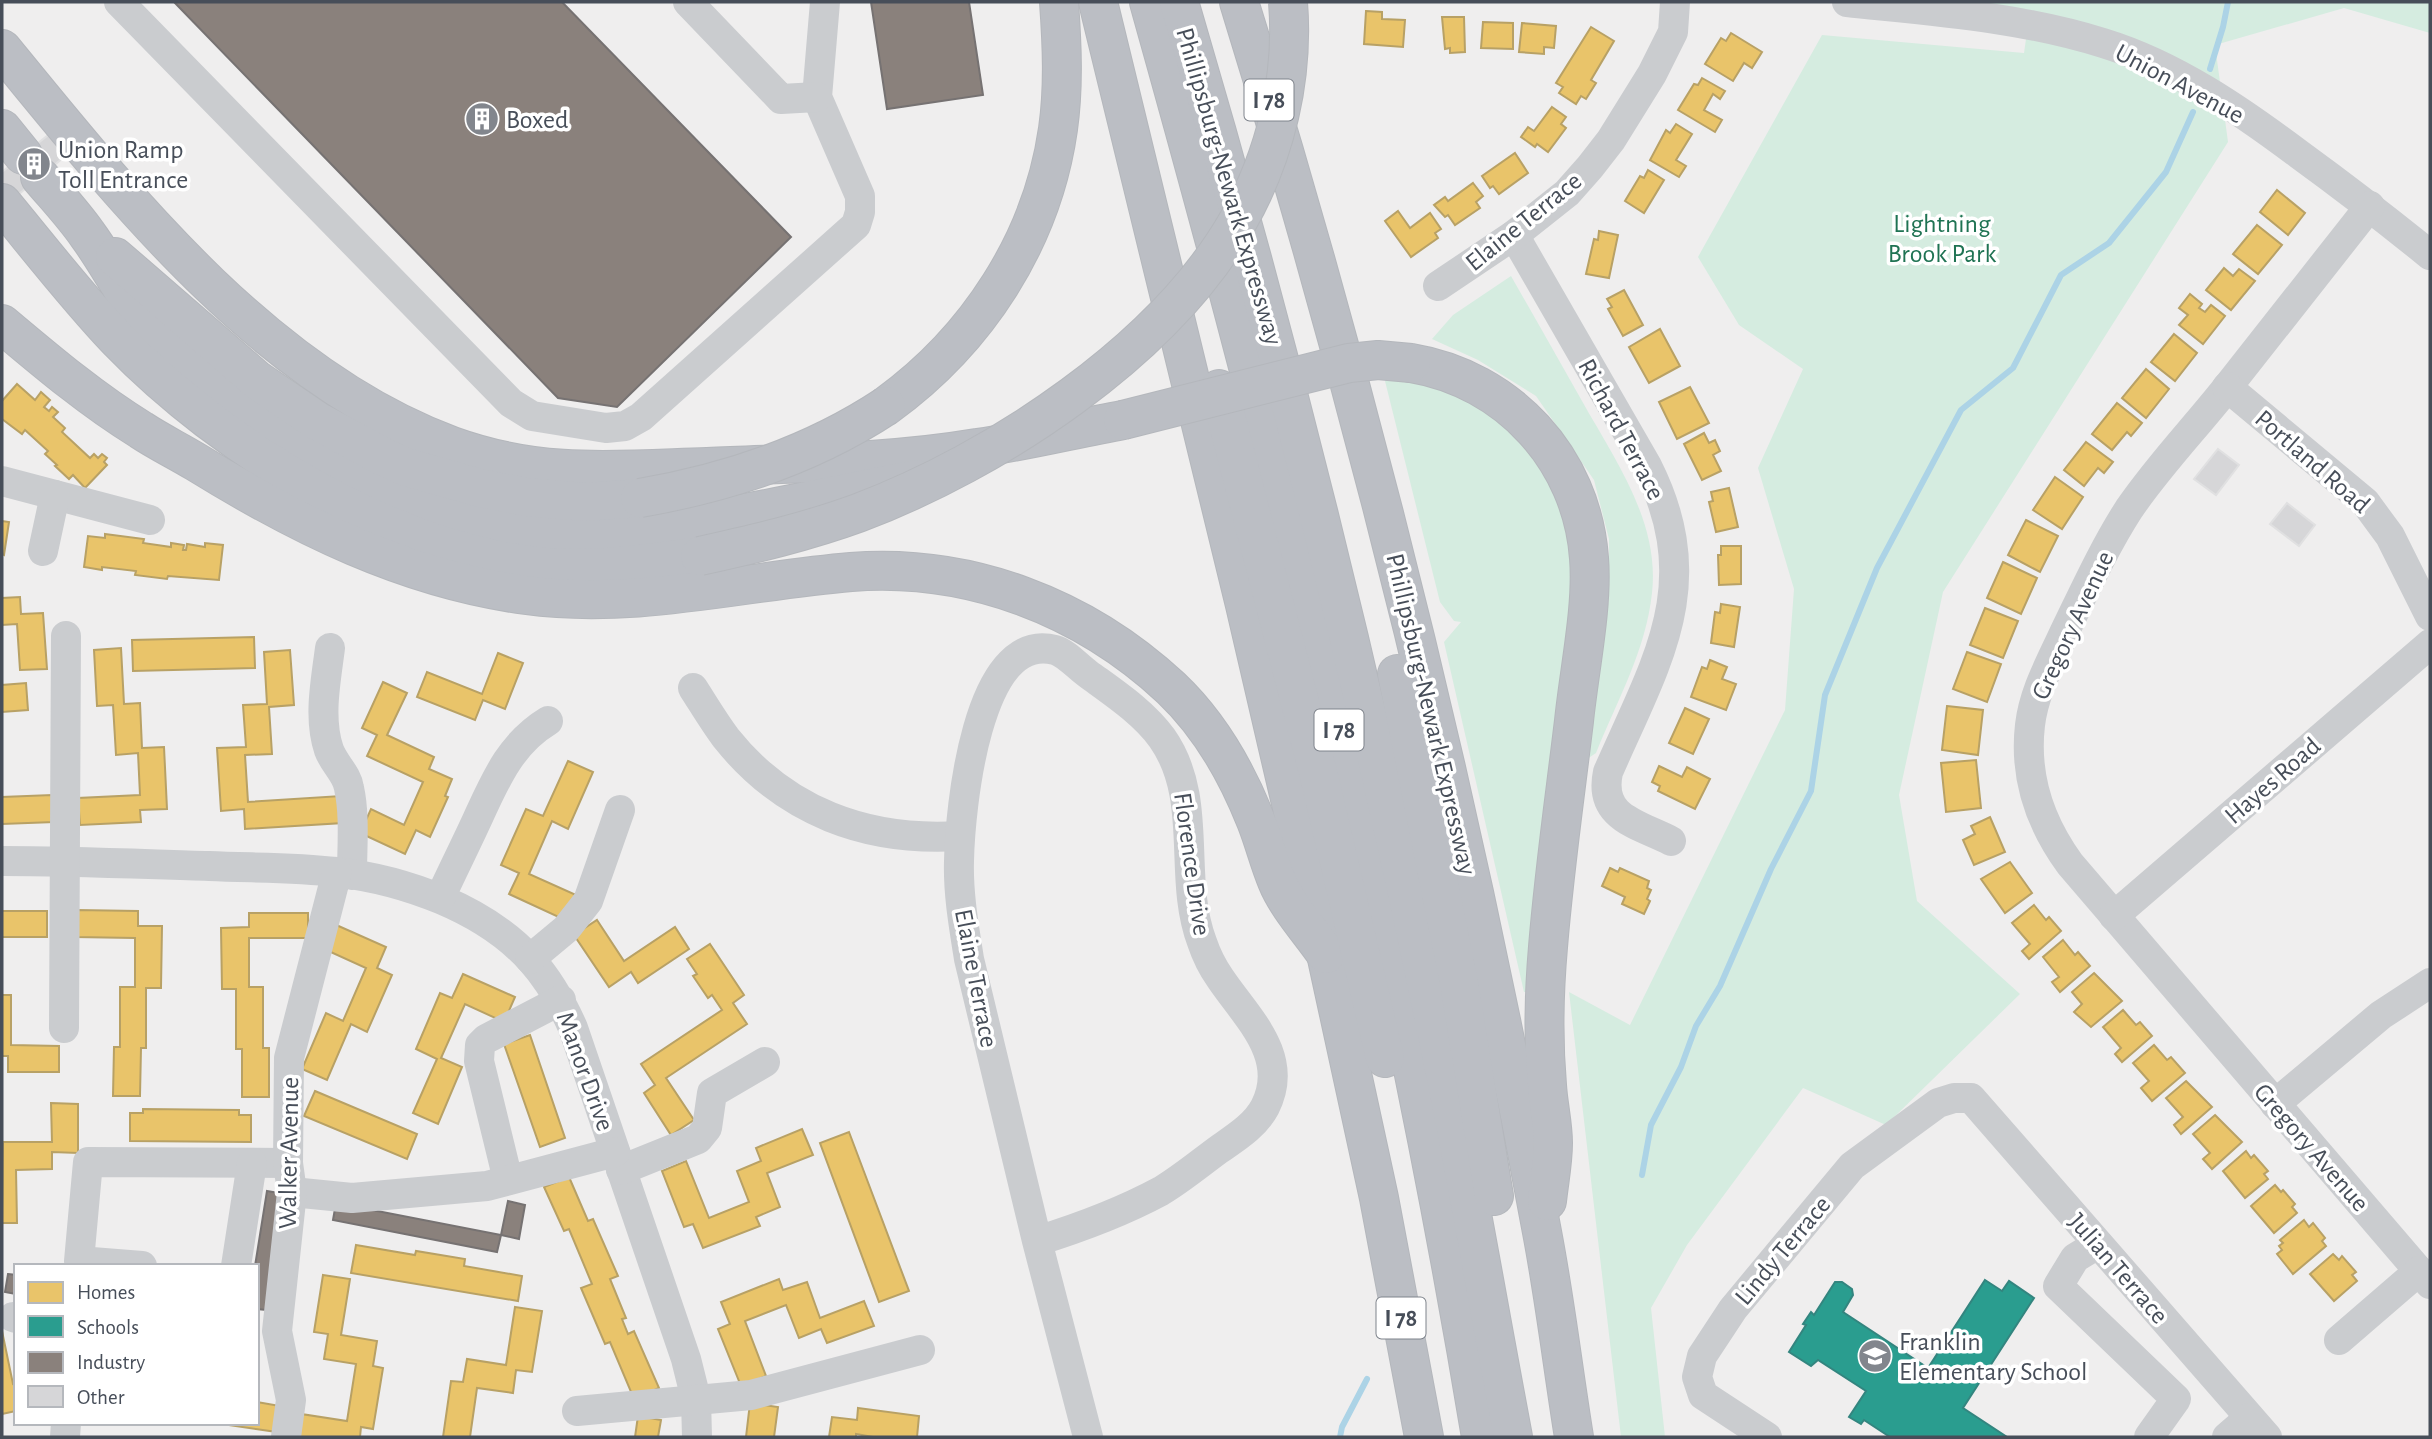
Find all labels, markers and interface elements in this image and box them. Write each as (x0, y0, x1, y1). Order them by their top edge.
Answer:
street label: Phillipsburg-Newark Expressway (1171, 25, 1287, 348)
street label: Union Avenue (2111, 39, 2248, 129)
road number: I 78 (1244, 80, 1294, 120)
building icon: Boxed (463, 100, 501, 138)
place label: Boxed (506, 107, 568, 133)
place label: Union Ramp Toll Entrance (58, 137, 188, 193)
building icon: Union Ramp Toll Entrance (15, 145, 53, 183)
street label: Elaine Terrace (1461, 167, 1586, 276)
park label: Lightning Brook Park (1888, 211, 1996, 267)
street label: Richard Terrace (1573, 355, 1669, 504)
street label: Portland Road (2250, 405, 2375, 518)
street label: Gregory Avenue (2027, 547, 2119, 704)
street label: Phillipsburg-Newark Expressway (1381, 551, 1481, 877)
road number: I 78 (1314, 710, 1364, 750)
street label: Hayes Road (2220, 732, 2325, 829)
street label: Florence Drive (1169, 791, 1215, 937)
street label: Elaine Terrace (950, 907, 1002, 1050)
street label: Manor Drive (552, 1008, 619, 1134)
street label: Walker Avenue (275, 1077, 303, 1229)
street label: Gregory Avenue (2249, 1079, 2374, 1217)
street label: Lindy Terrace (1730, 1191, 1835, 1310)
street label: Julian Terrace (2064, 1209, 2173, 1329)
legend (14, 1264, 259, 1425)
text: Homes (77, 1282, 135, 1303)
road number: I 78 (1376, 1298, 1426, 1338)
text: Schools (77, 1317, 139, 1338)
place label: Franklin Elementary School (1899, 1329, 2088, 1385)
school or university icon: Franklin Elementary School (1856, 1337, 1894, 1375)
text: Industry (77, 1352, 145, 1373)
text: Other (77, 1387, 125, 1408)

